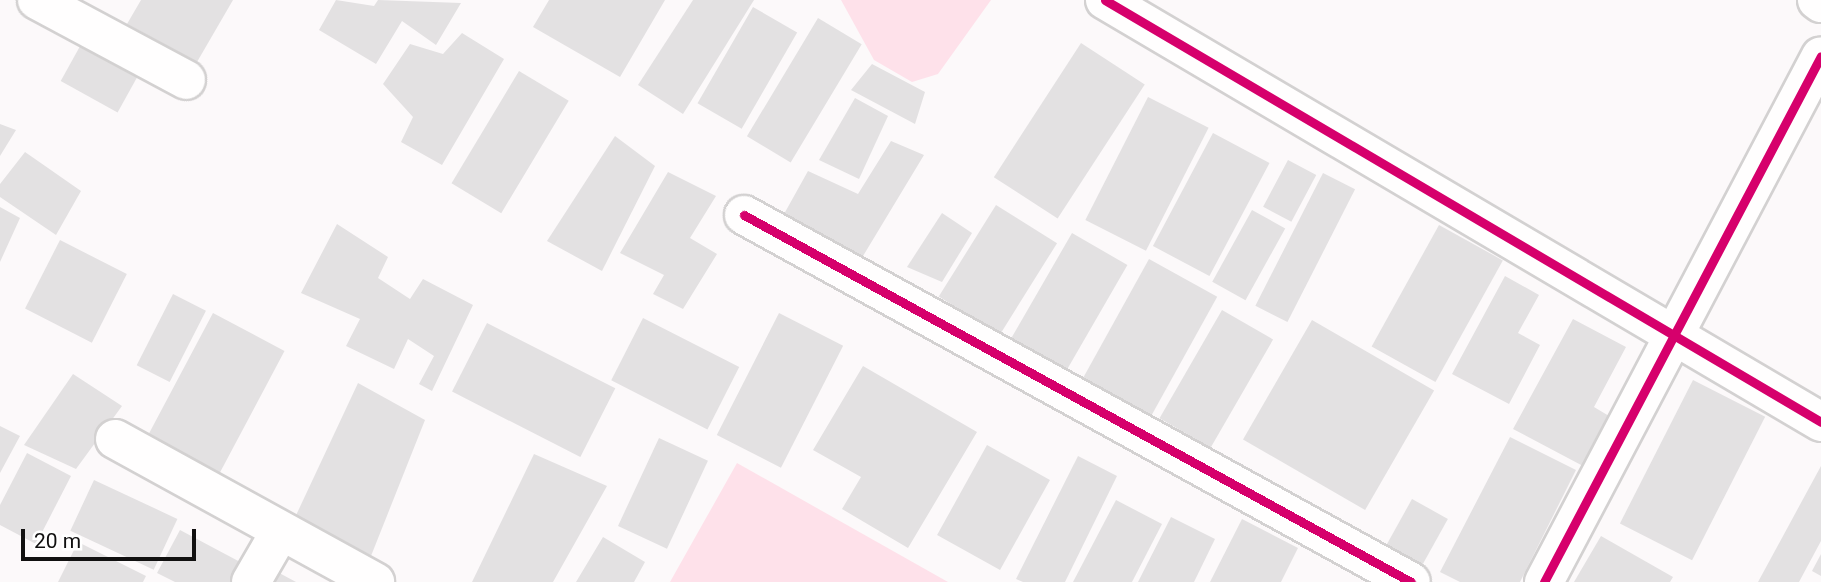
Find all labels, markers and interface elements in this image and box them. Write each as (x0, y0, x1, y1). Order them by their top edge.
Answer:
scale bar (24, 516, 200, 560)
text: 20 m (34, 529, 81, 553)

